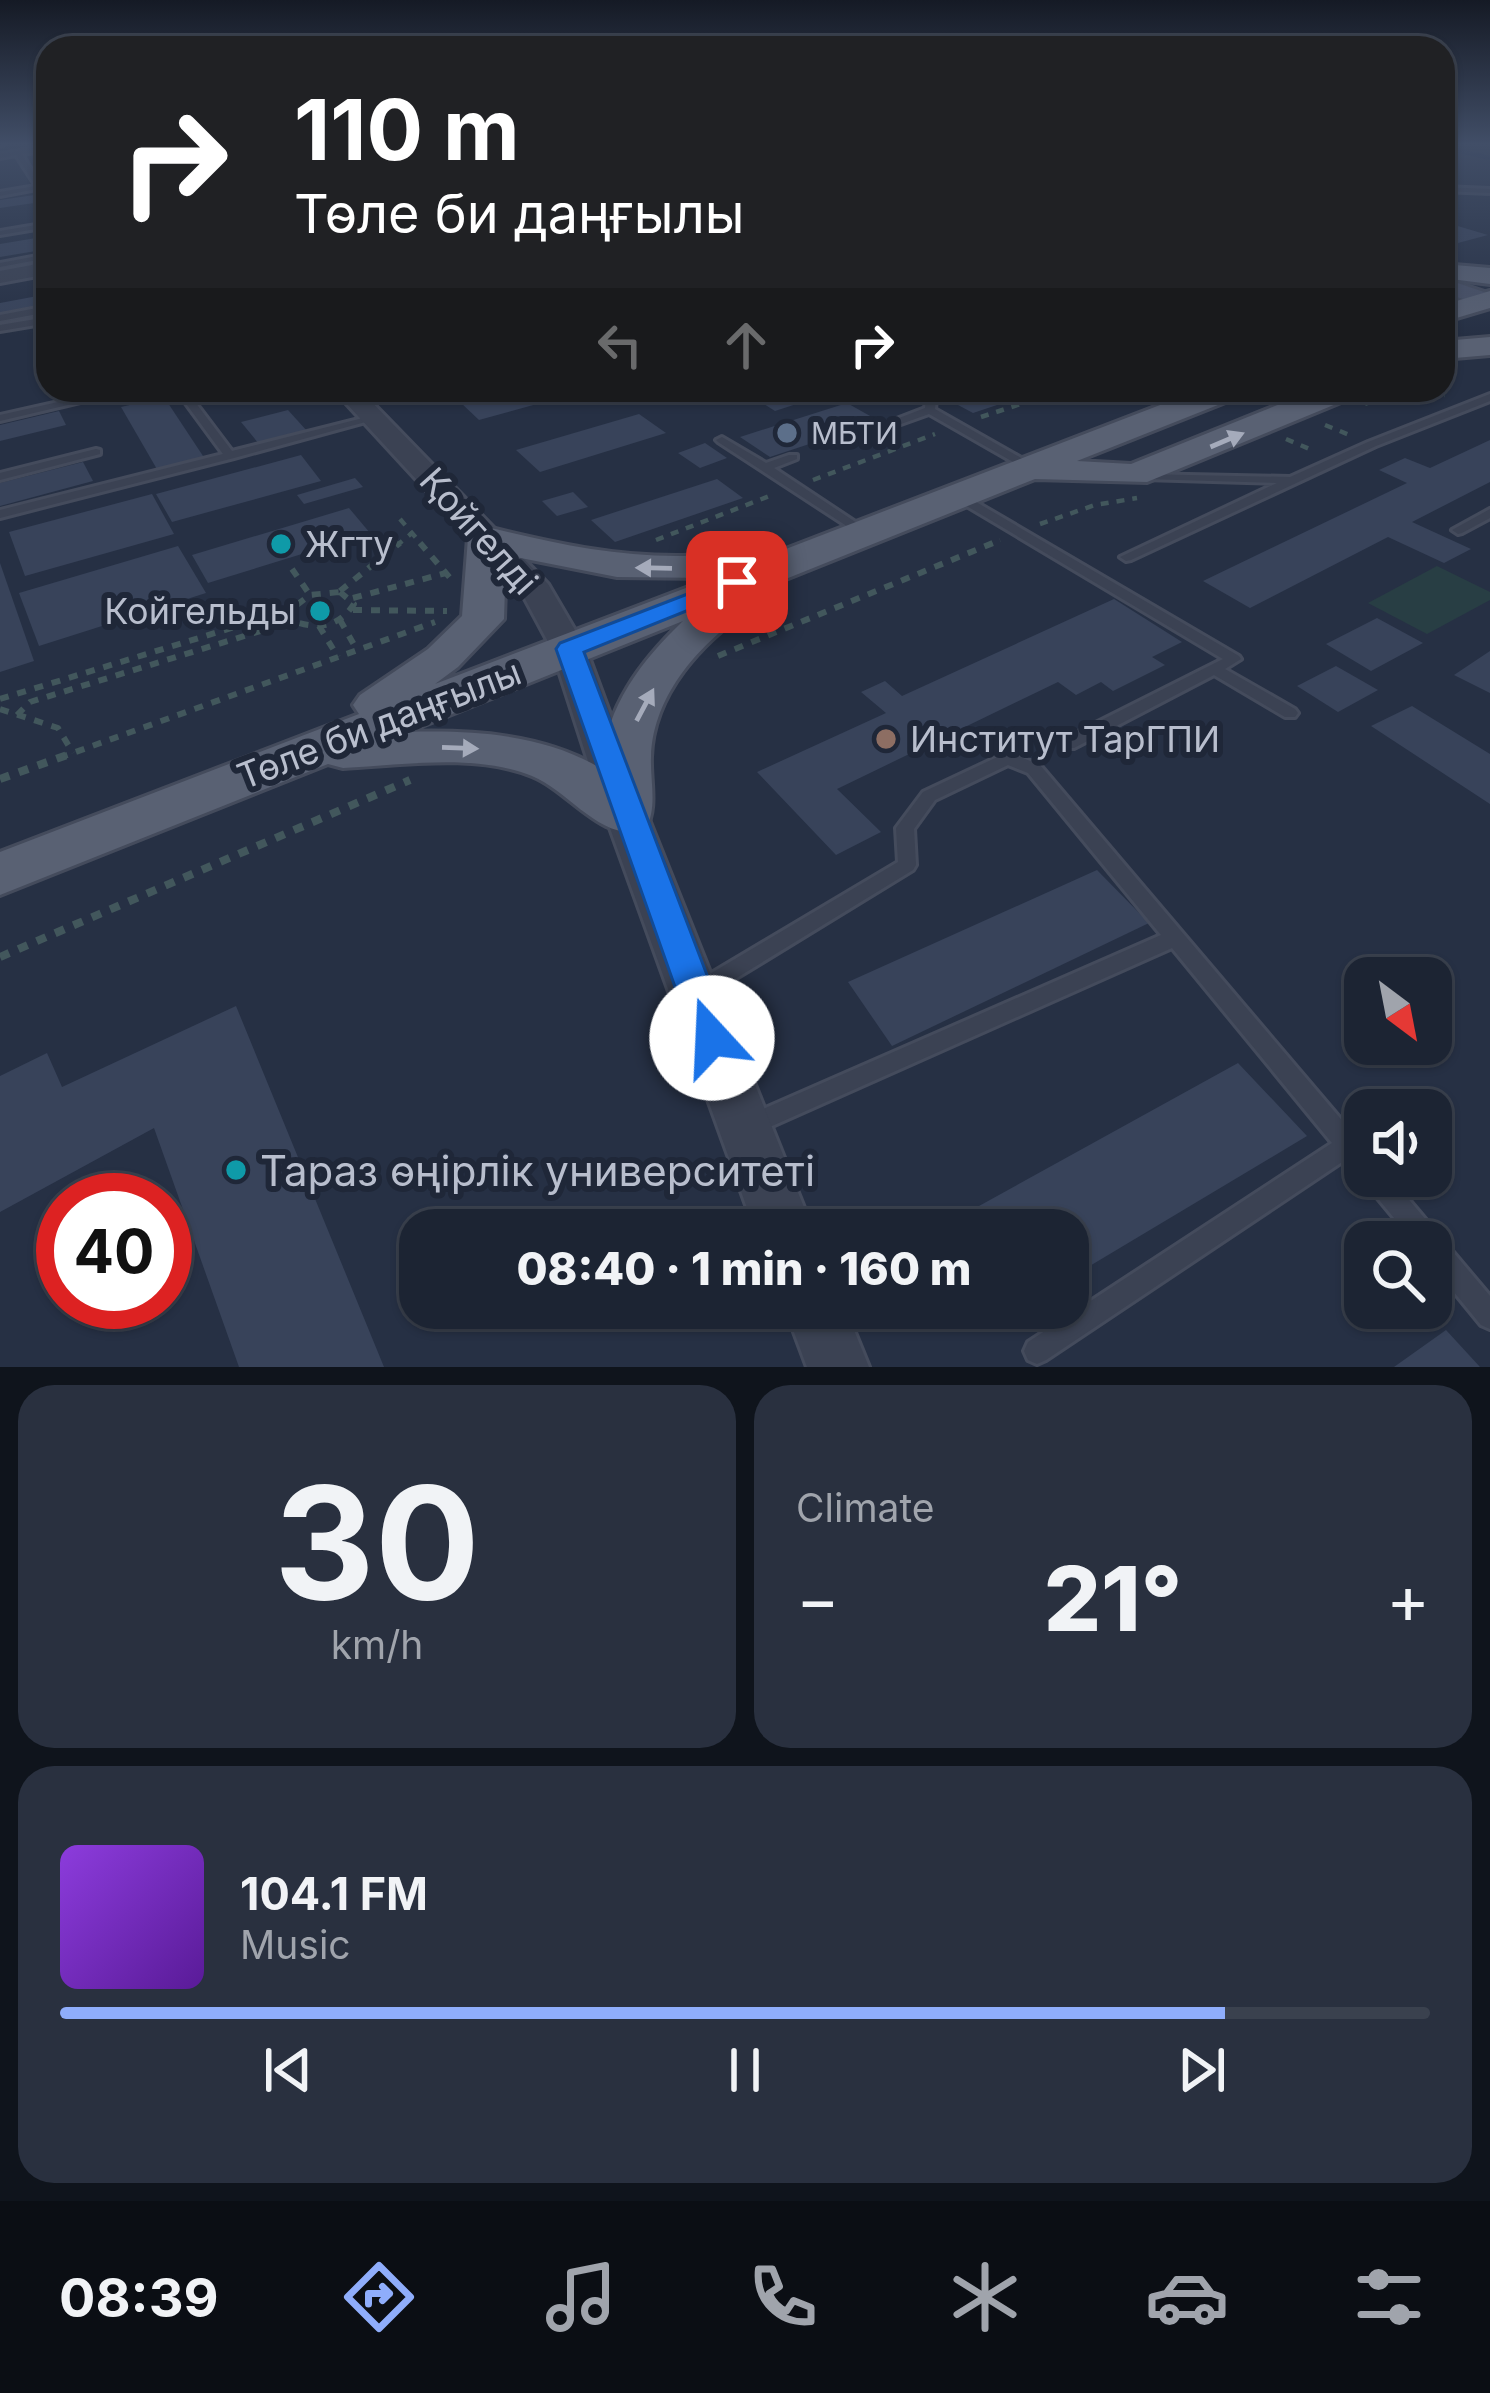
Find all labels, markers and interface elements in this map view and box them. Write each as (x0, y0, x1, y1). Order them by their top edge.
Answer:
text: 110 m (294, 79, 520, 180)
icon: right (96, 84, 252, 240)
text: Төле би даңғылы (294, 181, 744, 246)
icon: left (587, 312, 653, 378)
icon: ahead (713, 312, 779, 378)
icon: right (839, 312, 905, 378)
place label: МБТИ (811, 415, 898, 451)
marker: МБТИ (774, 420, 800, 446)
one-way arrow (1210, 429, 1245, 449)
street label: Қойгелді (411, 459, 547, 603)
place label: Жгту (305, 522, 393, 566)
marker: Жгту (268, 531, 294, 557)
pin (686, 531, 788, 633)
icon: arrive (704, 549, 770, 615)
one-way arrow (634, 558, 672, 577)
place label: Койгельды (104, 589, 296, 633)
marker: Койгельды (307, 598, 333, 624)
street label: Төле би даңғылы (231, 650, 527, 798)
one-way arrow (634, 687, 655, 722)
place label: Институт ТарГПИ (910, 717, 1220, 761)
marker: Институт ТарГПИ (873, 726, 899, 752)
one-way arrow (442, 739, 480, 758)
north arrow (1344, 957, 1452, 1065)
map controls (1344, 957, 1452, 1329)
position arrow (649, 975, 775, 1101)
button: sound (1344, 1089, 1452, 1197)
place label: Тараз өңірлік университеті (260, 1145, 815, 1196)
marker: Тараз өңірлік университеті (223, 1157, 249, 1183)
speed limit sign: 40 (36, 1173, 192, 1329)
button: search (1344, 1221, 1452, 1329)
text: 08:40 · 1 min · 160 m (516, 1241, 972, 1296)
text: 30 (274, 1448, 480, 1637)
text: Climate (796, 1484, 935, 1531)
text: 21° (1044, 1544, 1182, 1653)
text: − (796, 1559, 840, 1639)
text: + (1386, 1559, 1430, 1639)
text: km/h (331, 1621, 423, 1668)
text: 104.1 FM (240, 1866, 428, 1921)
text: Music (240, 1921, 351, 1968)
icon: previous (255, 2037, 321, 2103)
icon: pause (712, 2037, 778, 2103)
icon: next (1169, 2037, 1235, 2103)
icon: directions (337, 2255, 421, 2339)
icon: music (539, 2255, 623, 2339)
icon: phone (741, 2255, 825, 2339)
icon: climate (943, 2255, 1027, 2339)
icon: car (1145, 2255, 1229, 2339)
icon: filters (1347, 2255, 1431, 2339)
text: 08:39 (59, 2265, 219, 2330)

